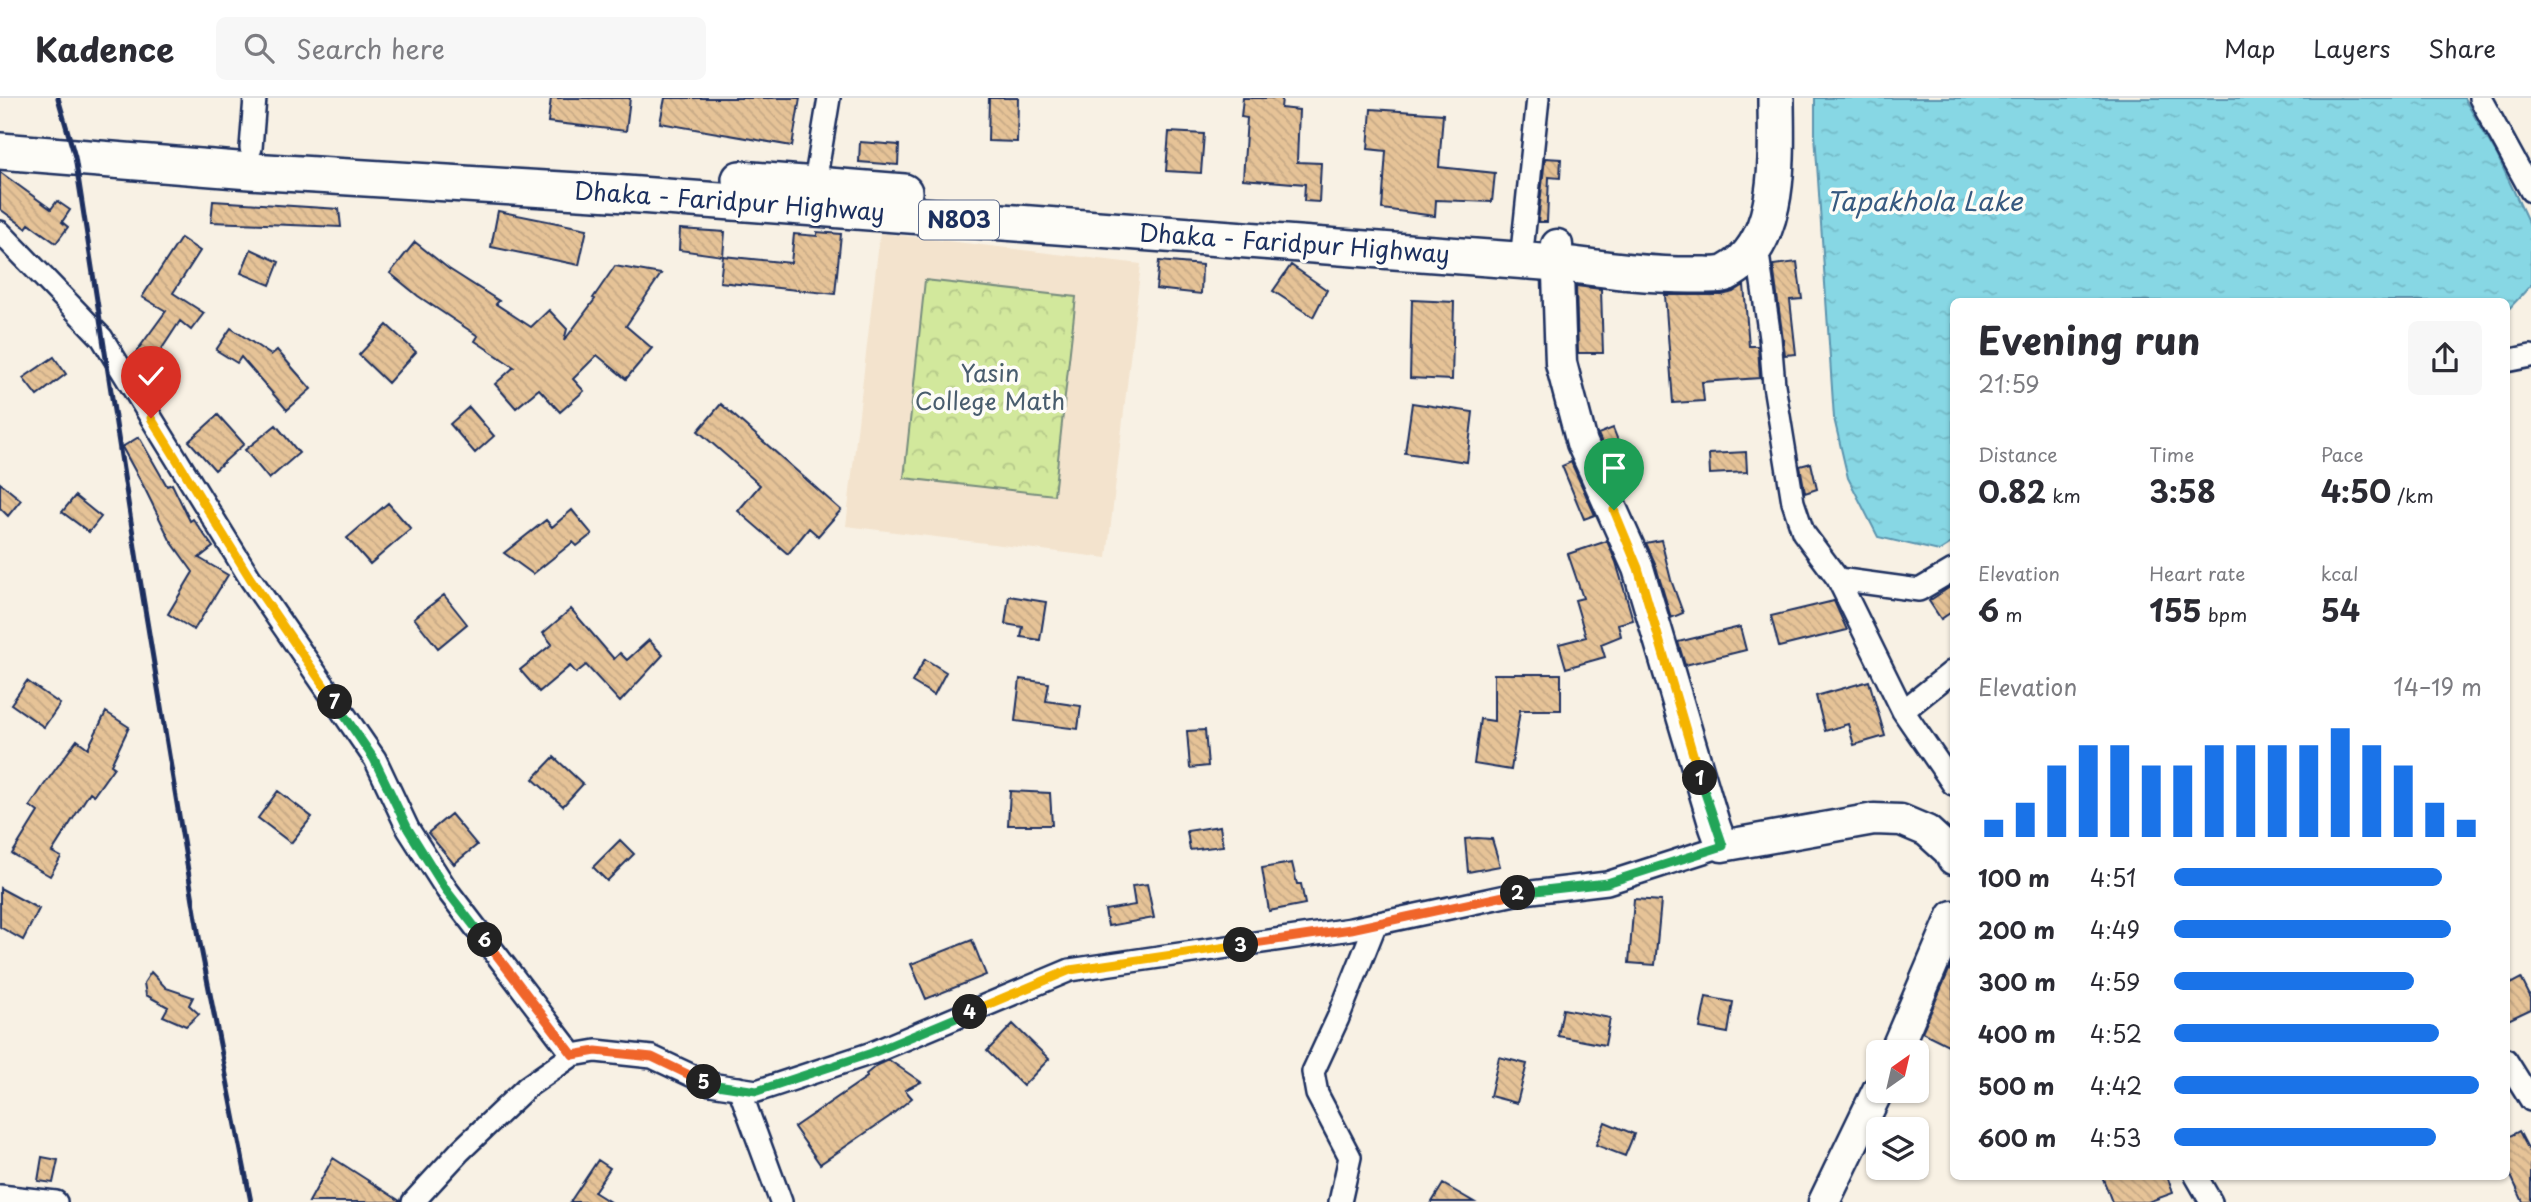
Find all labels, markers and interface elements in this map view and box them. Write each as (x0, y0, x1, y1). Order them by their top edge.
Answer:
search box (216, 17, 706, 80)
text: Kadence (35, 23, 174, 73)
icon: search (240, 29, 278, 67)
text: Search here (296, 29, 445, 68)
text: Map (2224, 30, 2275, 66)
text: Layers (2313, 30, 2390, 66)
text: Share (2428, 30, 2496, 66)
street label: Dhaka - Faridpur Highway (572, 171, 886, 229)
water label: Tapakhola Lake (1826, 181, 2024, 220)
road number: N803 (919, 200, 999, 239)
street label: Dhaka - Faridpur Highway (1137, 213, 1451, 271)
text: Evening run (1978, 311, 2200, 368)
button: share (2408, 321, 2482, 395)
pin (121, 346, 181, 418)
park label: Yasin College Math (915, 354, 1065, 418)
icon: check (132, 357, 170, 395)
text: 21:59 (1978, 366, 2040, 401)
pin (1584, 438, 1644, 510)
text: Distance (1978, 440, 2058, 468)
text: Time (2149, 440, 2194, 468)
text: Pace (2321, 440, 2364, 468)
icon: arrive (1595, 449, 1633, 487)
text: 0.82 (1978, 468, 2046, 513)
text: 3:58 (2149, 468, 2216, 513)
text: 4:50 (2321, 468, 2391, 513)
text: km (2046, 481, 2081, 509)
text: /km (2391, 481, 2434, 509)
text: Elevation (1978, 559, 2060, 587)
text: Heart rate (2149, 559, 2245, 587)
text: kcal (2321, 559, 2359, 587)
text: 6 (1978, 587, 1999, 632)
text: 155 (2149, 587, 2202, 632)
text: 54 (2321, 587, 2360, 632)
text: m (1999, 600, 2023, 628)
text: bpm (2202, 600, 2247, 628)
text: Elevation (1978, 669, 2077, 704)
text: 14–19 m (2393, 669, 2482, 704)
pin: 7 (318, 684, 352, 720)
text: 7 (329, 687, 340, 715)
pin: 1 (1682, 760, 1718, 796)
text: 1 (1695, 763, 1704, 791)
text: 100 m (1978, 860, 2050, 895)
text: 4:51 (2090, 860, 2136, 895)
pin: 2 (1500, 876, 1536, 910)
text: 2 (1511, 878, 1524, 906)
text: 200 m (1978, 912, 2055, 947)
text: 4:49 (2090, 912, 2140, 947)
pin: 6 (468, 922, 503, 958)
text: 6 (478, 925, 491, 953)
pin: 3 (1224, 928, 1258, 962)
text: 3 (1234, 930, 1247, 958)
text: 300 m (1978, 964, 2056, 999)
text: 4:59 (2090, 964, 2140, 999)
pin: 4 (953, 995, 988, 1030)
text: 4 (963, 997, 976, 1025)
text: 400 m (1978, 1016, 2056, 1051)
text: 4:52 (2090, 1016, 2142, 1051)
north arrow (1866, 1040, 1928, 1102)
map controls (1866, 1040, 1929, 1180)
pin: 5 (686, 1065, 722, 1100)
text: 5 (697, 1067, 710, 1095)
text: 500 m (1978, 1068, 2055, 1103)
text: 4:42 (2090, 1068, 2142, 1103)
button: layers (1866, 1117, 1929, 1180)
text: 600 m (1978, 1120, 2056, 1155)
text: 4:53 (2090, 1120, 2141, 1155)

